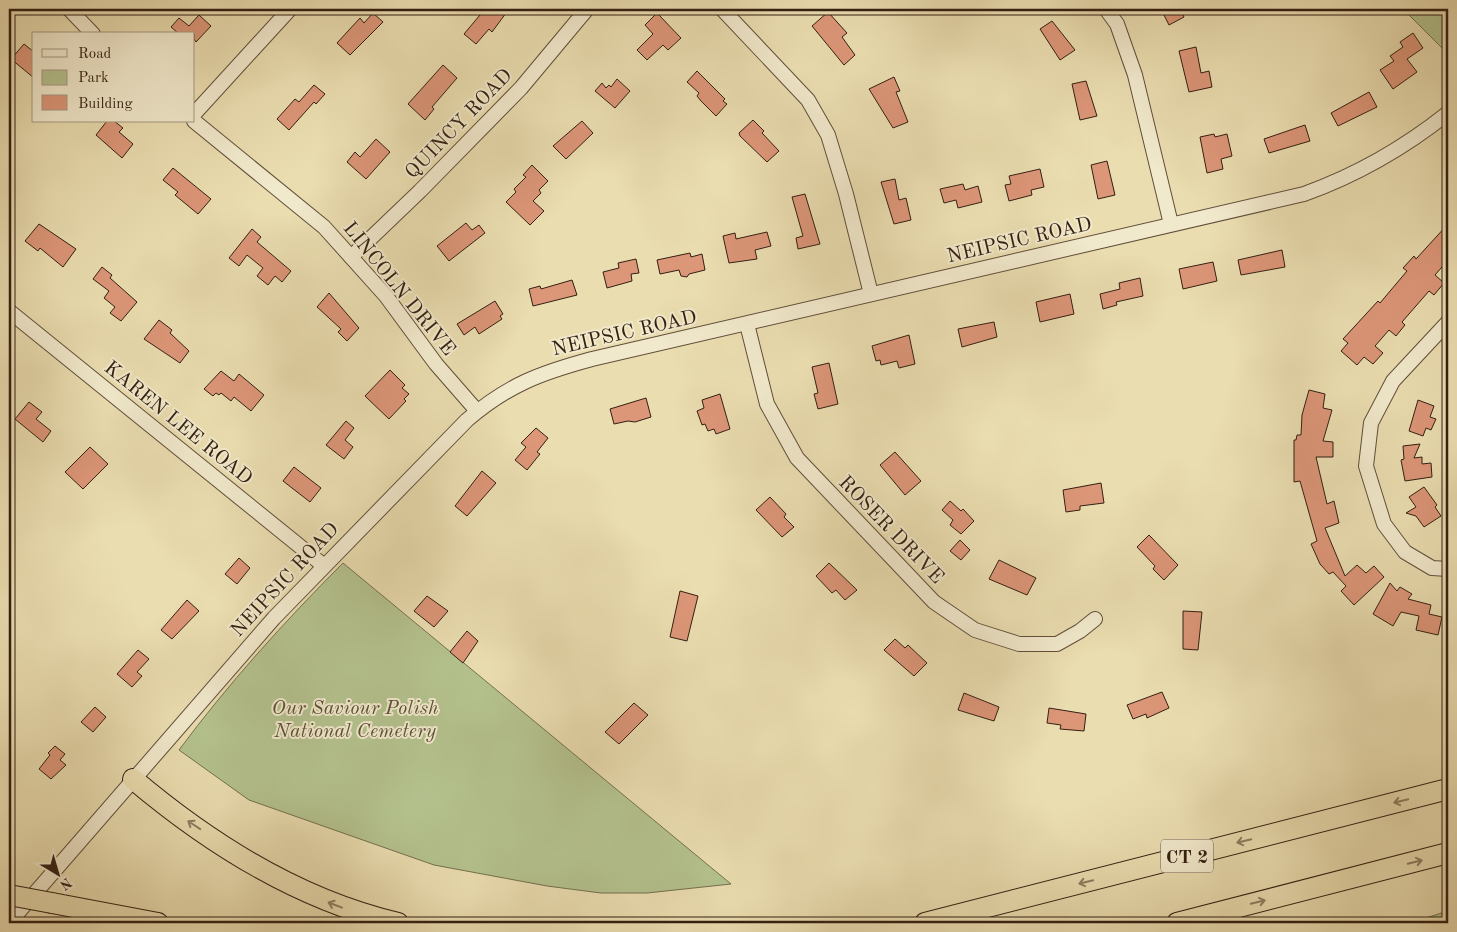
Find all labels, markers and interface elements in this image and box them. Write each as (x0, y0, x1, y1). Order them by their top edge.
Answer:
legend (32, 32, 195, 122)
text: Road (78, 47, 112, 62)
street label: QUINCY ROAD (402, 65, 517, 183)
text: Park (78, 71, 109, 86)
text: Building (78, 97, 133, 112)
street label: NEIPSIC ROAD (945, 215, 1094, 267)
street label: LINCOLN DRIVE (339, 219, 458, 360)
street label: NEIPSIC ROAD (550, 308, 699, 360)
street label: KAREN LEE ROAD (100, 358, 256, 489)
street label: ROSER DRIVE (834, 473, 947, 588)
street label: NEIPSIC ROAD (228, 519, 343, 641)
park label: Our Saviour Polish National Cemetery (272, 699, 438, 742)
one-way arrow (1393, 797, 1409, 806)
one-way arrow (187, 819, 201, 830)
one-way arrow (1236, 837, 1252, 847)
road number: CT 2 (1161, 839, 1213, 872)
north arrow (32, 850, 82, 900)
one-way arrow (1407, 857, 1423, 866)
text: N (57, 875, 74, 892)
one-way arrow (1079, 878, 1095, 887)
one-way arrow (1249, 897, 1265, 907)
one-way arrow (328, 899, 343, 909)

